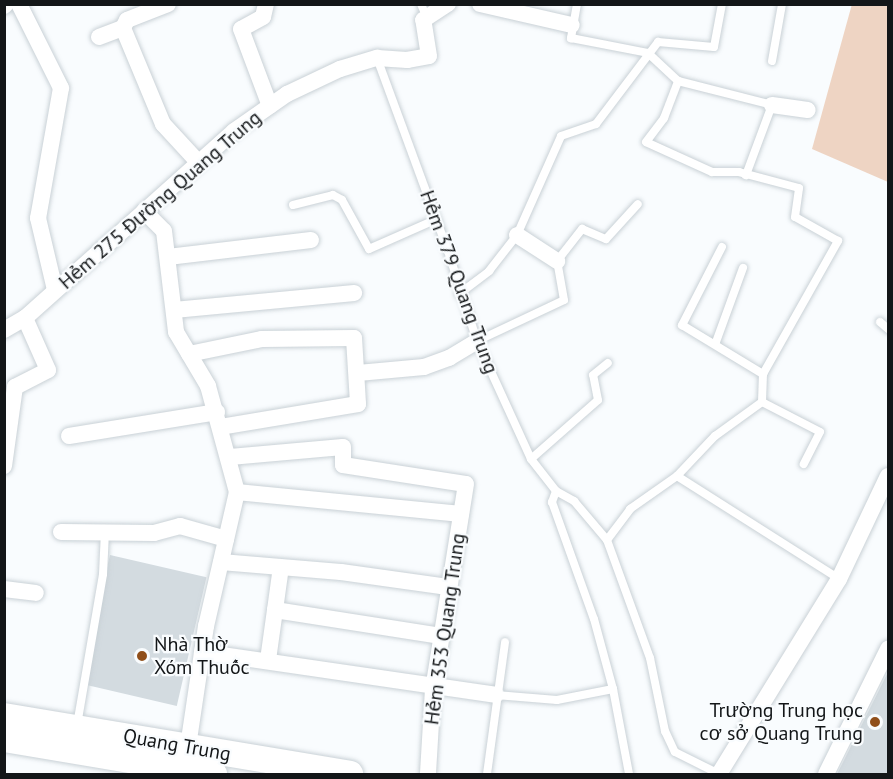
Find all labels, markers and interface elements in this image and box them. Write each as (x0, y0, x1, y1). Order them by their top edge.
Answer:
street label: Hẻm 275 Đường Quang Trung (54, 105, 266, 295)
street label: Hẻm 379 Quang Trung (415, 187, 503, 377)
street label: Hẻm 353 Quang Trung (420, 531, 470, 727)
place label: Nhà Thờ Xóm Thuốc (154, 632, 250, 679)
marker: Nhà Thờ Xóm Thuốc (135, 649, 149, 663)
place label: Trường Trung học cơ sở Quang Trung (699, 698, 863, 745)
marker: Trường Trung học cơ sở Quang Trung (868, 715, 882, 729)
street label: Quang Trung (121, 724, 233, 766)

